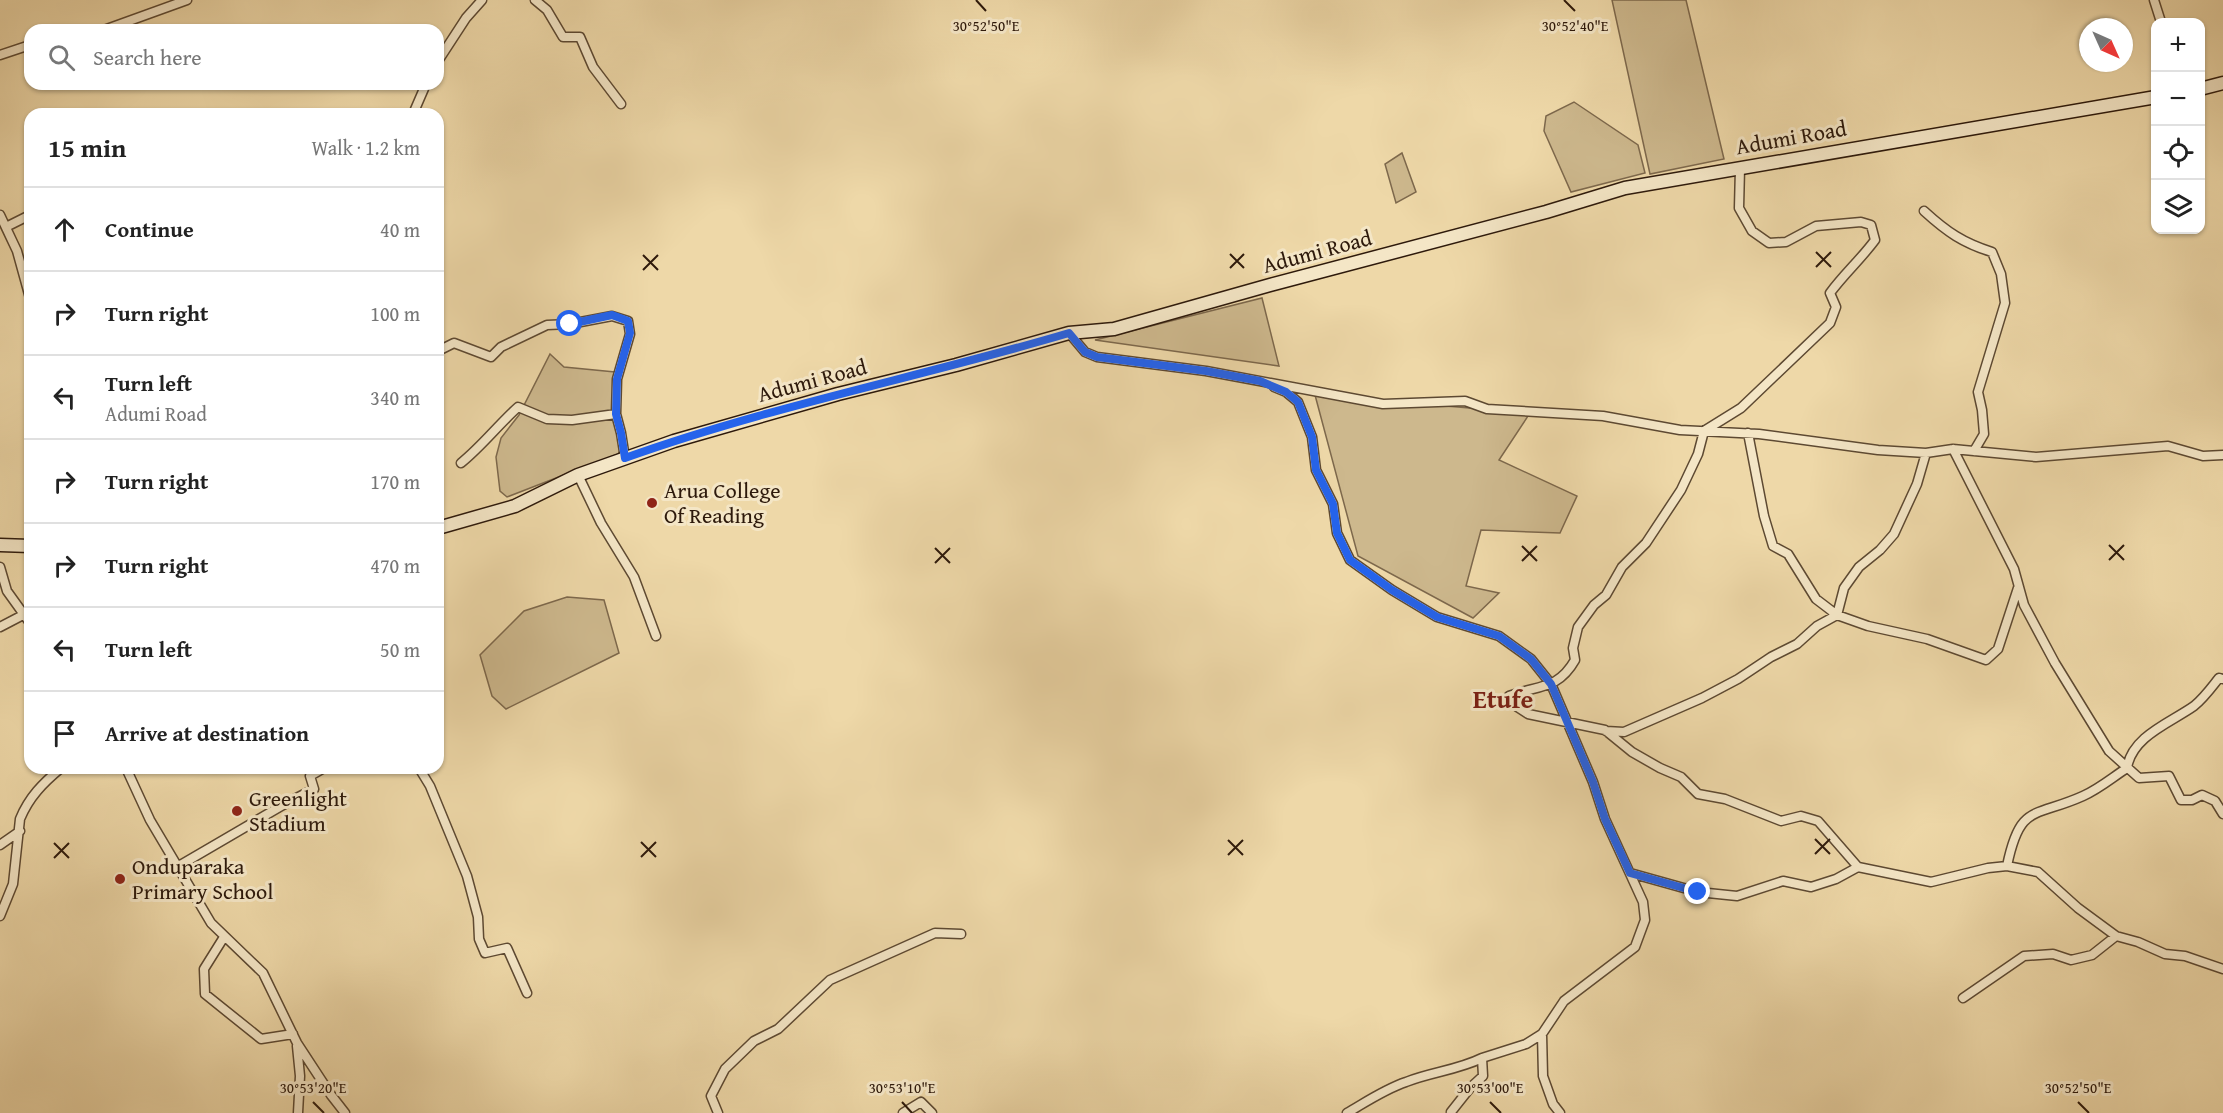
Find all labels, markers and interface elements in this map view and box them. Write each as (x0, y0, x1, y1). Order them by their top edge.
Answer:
text: 30°52'50"E (953, 15, 1020, 36)
text: 30°52'40"E (1542, 15, 1609, 36)
north arrow (2079, 18, 2133, 72)
map controls (2151, 18, 2205, 234)
button: + (2151, 18, 2205, 72)
search box (24, 24, 444, 90)
icon: search (45, 41, 78, 74)
text: Search here (93, 41, 202, 73)
button: − (2151, 72, 2205, 126)
street label: Adumi Road (1733, 111, 1849, 162)
button: locate (2151, 126, 2205, 180)
text: 15 min (48, 128, 126, 167)
text: Walk · 1.2 km (311, 133, 420, 162)
button: layers (2151, 180, 2205, 234)
icon: ahead (48, 213, 81, 246)
text: Continue (105, 213, 194, 245)
text: 40 m (380, 215, 420, 244)
street label: Adumi Road (1259, 221, 1375, 281)
icon: right (48, 297, 81, 330)
text: Turn right (105, 297, 208, 329)
text: 100 m (370, 299, 420, 328)
route start (556, 310, 582, 336)
street label: Adumi Road (754, 350, 870, 410)
text: Turn left (105, 367, 192, 399)
icon: left (48, 381, 81, 414)
text: 340 m (370, 383, 420, 412)
text: Adumi Road (105, 399, 207, 428)
icon: right (48, 465, 81, 498)
text: Turn right (105, 465, 208, 497)
text: 170 m (370, 467, 420, 496)
place label: Arua College Of Reading (664, 474, 781, 531)
marker: Arua College Of Reading (645, 496, 659, 510)
icon: right (48, 549, 81, 582)
text: Turn right (105, 549, 208, 581)
text: 470 m (370, 551, 420, 580)
icon: left (48, 633, 81, 666)
text: Turn left (105, 633, 192, 665)
text: 50 m (380, 635, 420, 664)
district label: Etufe (1473, 679, 1533, 718)
icon: arrive (48, 717, 81, 750)
text: Arrive at destination (105, 717, 309, 749)
place label: Greenlight Stadium (249, 782, 347, 839)
marker: Greenlight Stadium (230, 804, 244, 818)
place label: Onduparaka Primary School (132, 850, 273, 907)
marker: Onduparaka Primary School (113, 872, 127, 886)
route end (1684, 878, 1710, 904)
text: 30°53'20"E (280, 1077, 347, 1098)
text: 30°53'10"E (869, 1077, 936, 1098)
text: 30°53'00"E (1457, 1077, 1524, 1098)
text: 30°52'50"E (2045, 1077, 2112, 1098)

